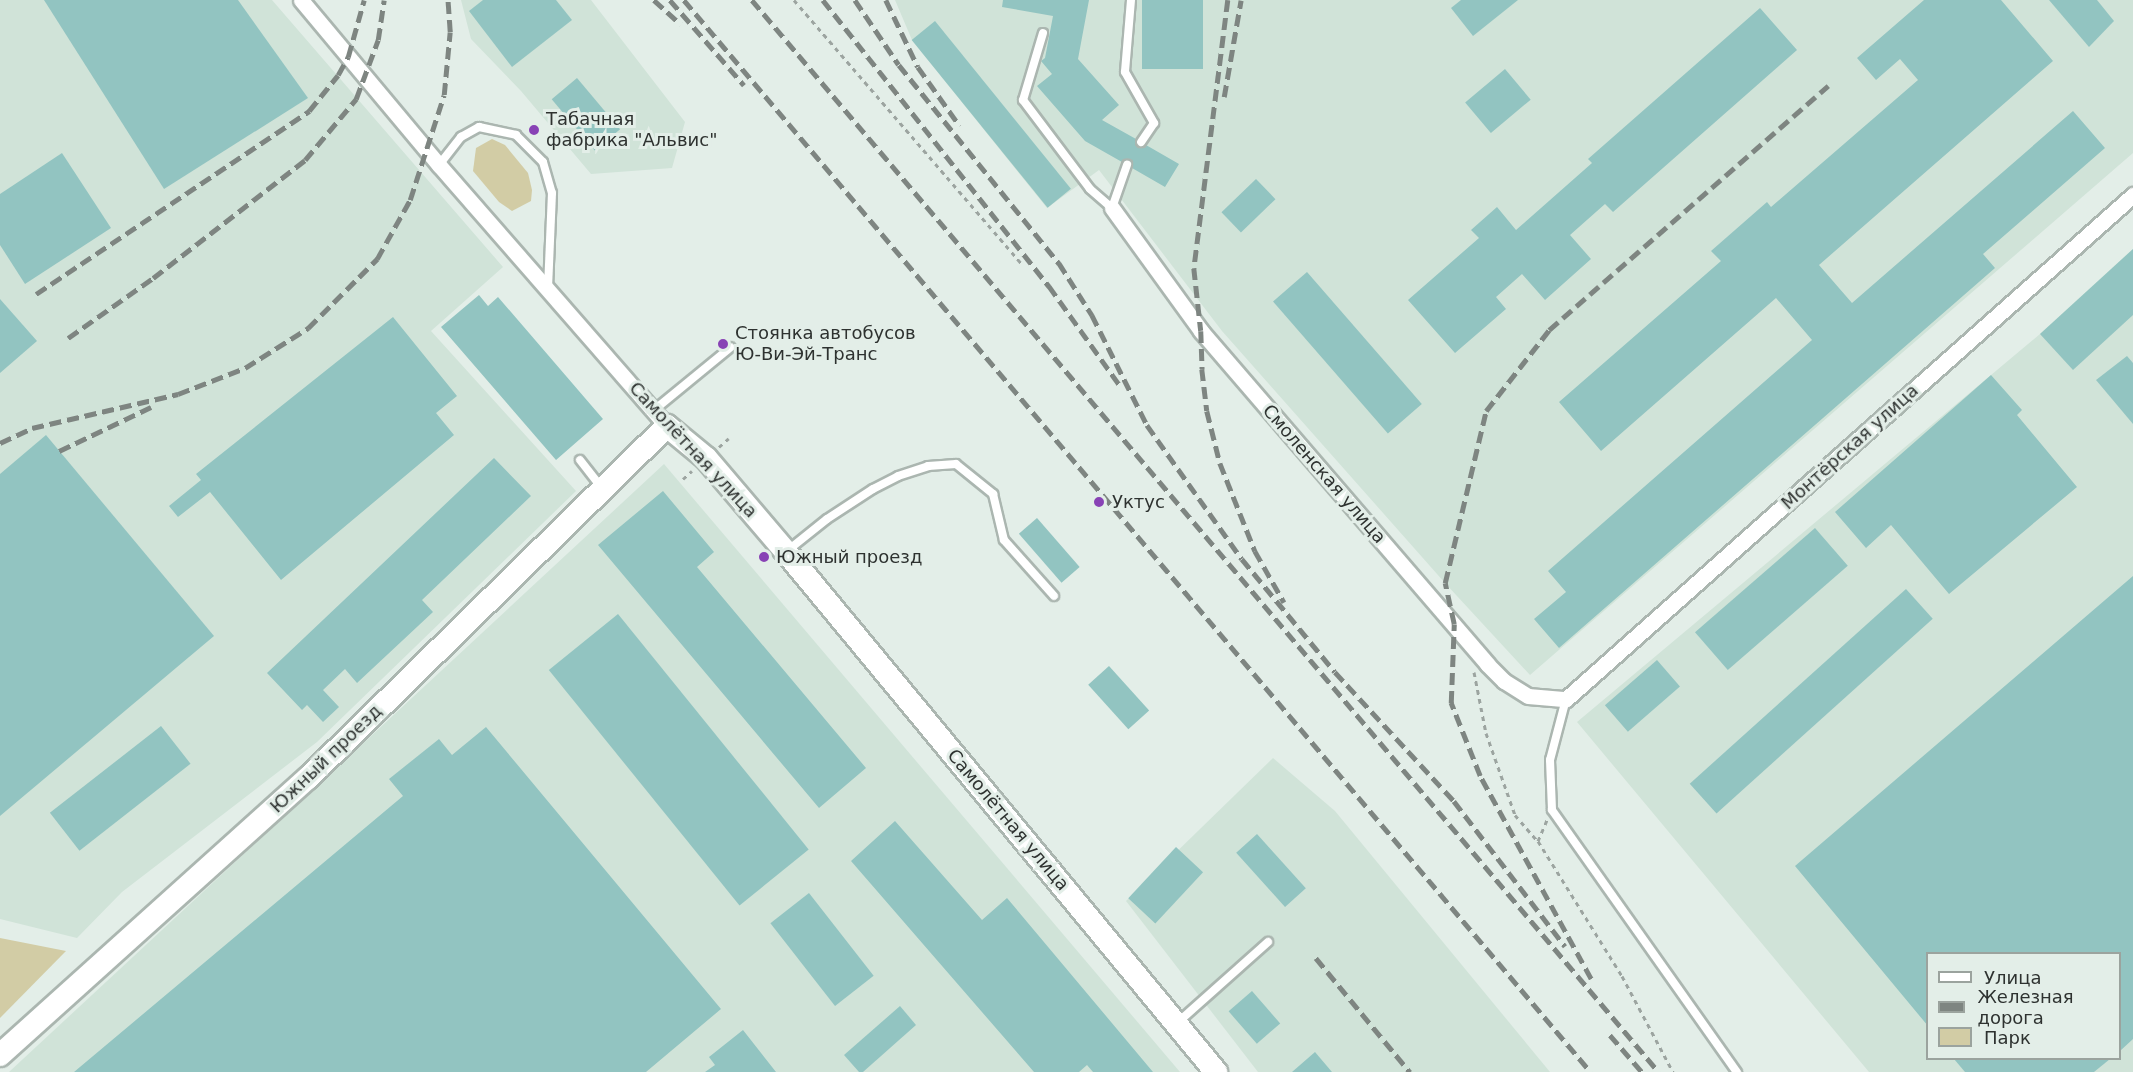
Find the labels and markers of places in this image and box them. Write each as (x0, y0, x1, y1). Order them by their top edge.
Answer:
place label: Табачная фабрика "Альвис" (546, 109, 717, 152)
marker: Табачная фабрика "Альвис" (527, 123, 541, 137)
place label: Стоянка автобусов Ю-Ви-Эй-Транс (735, 323, 916, 366)
marker: Стоянка автобусов Ю-Ви-Эй-Транс (716, 337, 730, 351)
place label: Уктус (1112, 491, 1165, 513)
marker: Уктус (1090, 493, 1108, 511)
place label: Южный проезд (776, 546, 922, 568)
marker: Южный проезд (757, 550, 771, 564)

